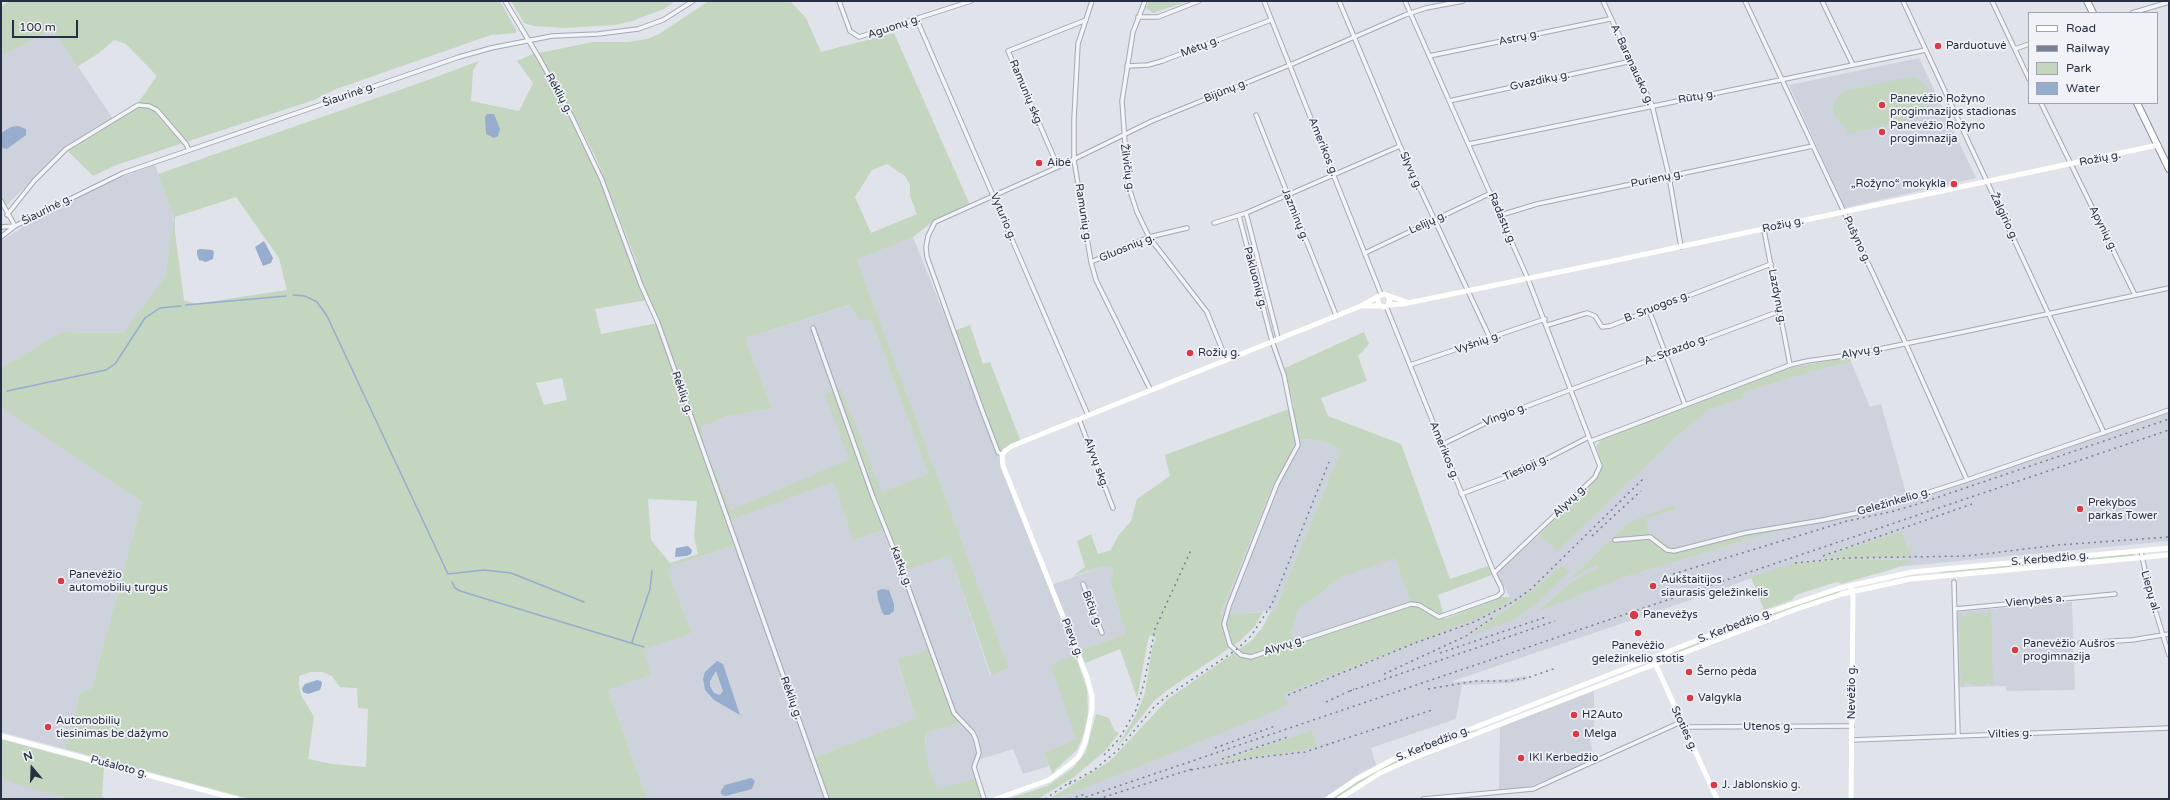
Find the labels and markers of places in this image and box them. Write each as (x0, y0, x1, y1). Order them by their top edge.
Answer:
place label: Parduotuvė (1946, 39, 2006, 53)
marker: Parduotuvė (1933, 41, 1943, 51)
place label: Panevėžio Rožyno progimnazijos stadionas (1890, 92, 2016, 118)
marker: Panevėžio Rožyno progimnazijos stadionas (1877, 100, 1887, 110)
place label: Panevėžio Rožyno progimnazija (1890, 119, 1985, 145)
marker: Panevėžio Rožyno progimnazija (1877, 127, 1887, 137)
place label: Aibė (1047, 156, 1071, 170)
marker: Aibė (1034, 158, 1044, 168)
place label: „Rožyno“ mokykla (1851, 177, 1946, 191)
marker: „Rožyno“ mokykla (1949, 179, 1959, 189)
place label: Rožių g. (1198, 346, 1240, 360)
marker: Rožių g. (1185, 348, 1195, 358)
place label: Prekybos parkas Tower (2088, 496, 2157, 522)
marker: Prekybos parkas Tower (2075, 504, 2085, 514)
place label: Panevėžio automobilių turgus (69, 568, 168, 594)
place label: Aukštaitijos siaurasis geležinkelis (1661, 573, 1768, 599)
marker: Panevėžio automobilių turgus (56, 576, 66, 586)
marker: Aukštaitijos siaurasis geležinkelis (1648, 581, 1658, 591)
place label: Panevėžys (1643, 608, 1698, 622)
marker: Panevėžys (1628, 609, 1640, 621)
marker: Panevėžio geležinkelio stotis (1633, 628, 1643, 638)
place label: Panevėžio Aušros progimnazija (2023, 637, 2115, 663)
place label: Panevėžio geležinkelio stotis (1592, 639, 1684, 665)
marker: Panevėžio Aušros progimnazija (2010, 645, 2020, 655)
place label: Šerno pėda (1697, 665, 1757, 679)
marker: Šerno pėda (1684, 667, 1694, 677)
place label: Valgykla (1698, 691, 1742, 705)
marker: Valgykla (1685, 693, 1695, 703)
place label: H2Auto (1582, 708, 1623, 722)
marker: H2Auto (1569, 710, 1579, 720)
place label: Automobilių tiesinimas be dažymo (56, 714, 168, 740)
marker: Automobilių tiesinimas be dažymo (43, 722, 53, 732)
place label: Melga (1584, 727, 1617, 741)
marker: Melga (1571, 729, 1581, 739)
place label: IKI Kerbedžio (1529, 751, 1598, 765)
marker: IKI Kerbedžio (1516, 753, 1526, 763)
place label: J. Jablonskio g. (1722, 778, 1801, 792)
marker: J. Jablonskio g. (1709, 780, 1719, 790)

